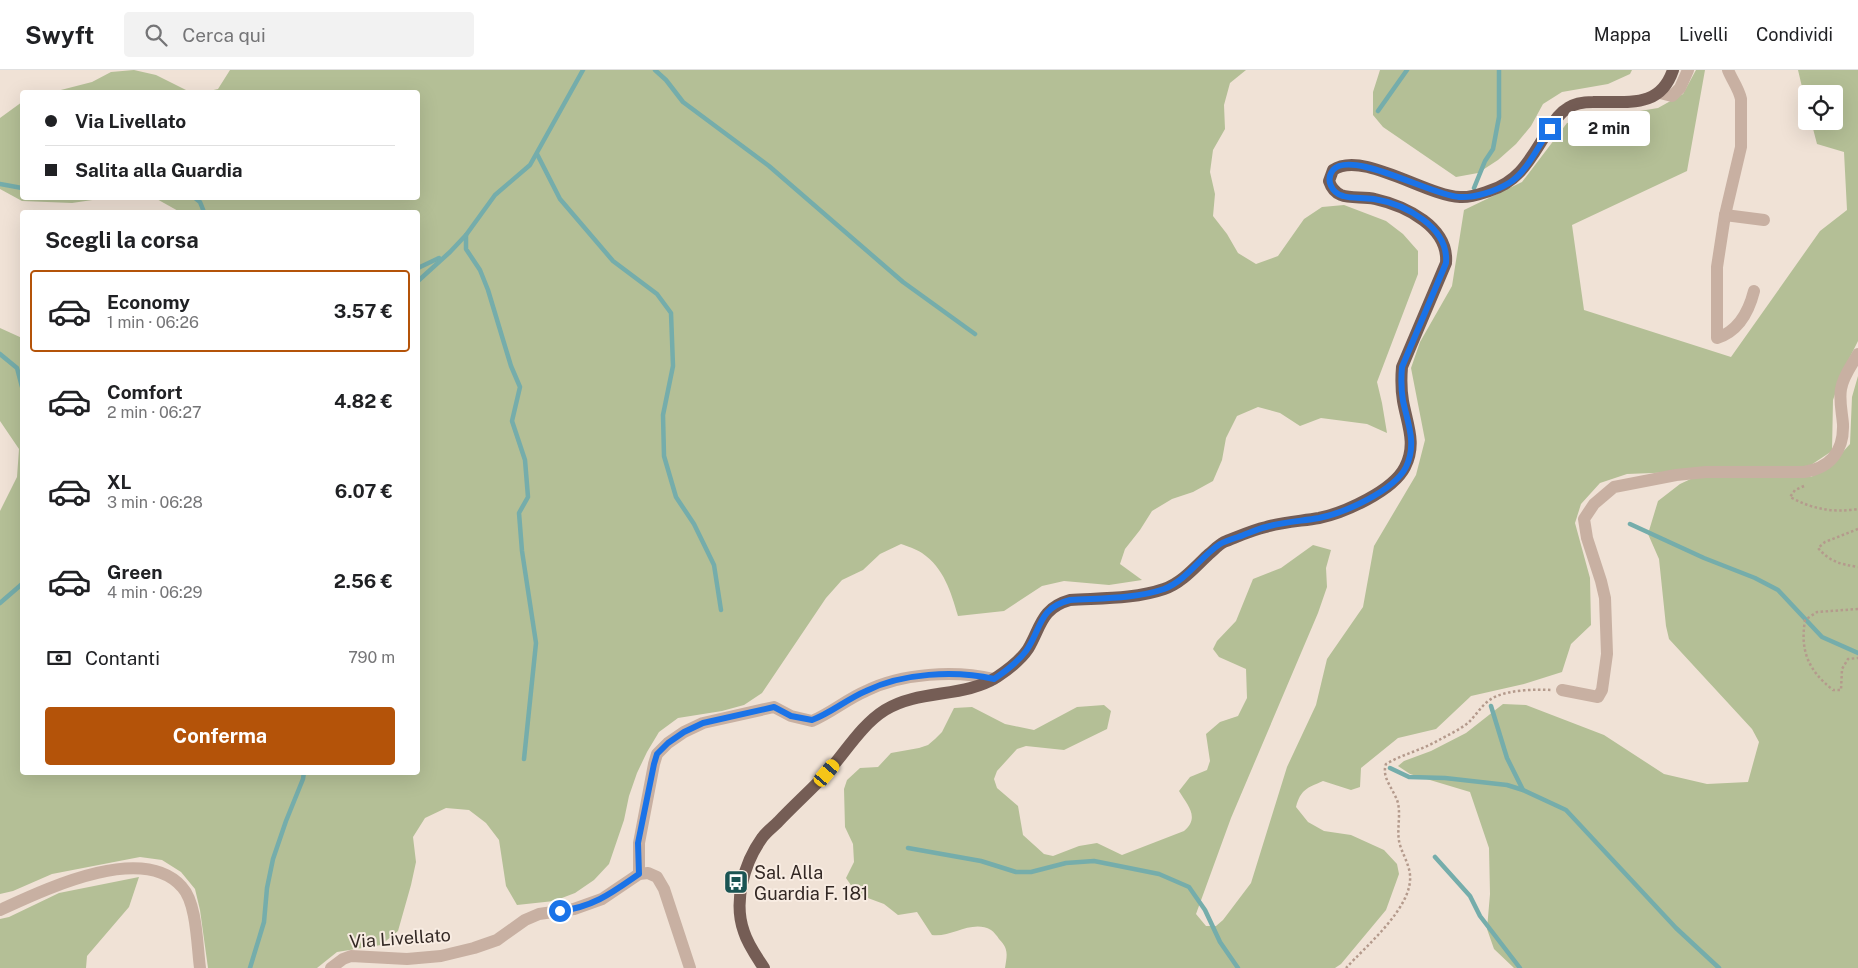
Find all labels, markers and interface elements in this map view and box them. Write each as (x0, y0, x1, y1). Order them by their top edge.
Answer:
search box (124, 12, 474, 57)
text: Swyft (25, 21, 94, 49)
icon: search (142, 21, 170, 49)
text: Cerca qui (182, 24, 266, 46)
text: Mappa (1594, 24, 1651, 45)
text: Livelli (1679, 24, 1728, 45)
text: Condividi (1756, 24, 1833, 45)
map controls (1798, 85, 1843, 130)
button: locate (1798, 85, 1843, 130)
text: Via Livellato (75, 110, 186, 132)
callout: 2 min (1568, 112, 1650, 146)
route end (1539, 118, 1561, 140)
text: 2 min (1588, 119, 1630, 138)
text: Salita alla Guardia (75, 159, 243, 181)
text: Scegli la corsa (45, 227, 199, 253)
icon: car (47, 289, 92, 334)
text: Economy (107, 291, 190, 313)
text: 3.57 € (334, 300, 393, 322)
text: 1 min · 06:26 (107, 313, 199, 332)
icon: car (47, 379, 92, 424)
text: Comfort (107, 381, 183, 403)
text: 4.82 € (334, 390, 393, 412)
text: 2 min · 06:27 (107, 403, 202, 422)
icon: car (47, 469, 92, 514)
text: XL (107, 471, 132, 493)
text: 6.07 € (335, 480, 393, 502)
text: 3 min · 06:28 (107, 493, 203, 512)
icon: car (47, 559, 92, 604)
text: Green (107, 561, 162, 583)
text: 2.56 € (334, 570, 393, 592)
text: 4 min · 06:29 (107, 583, 203, 602)
icon: cash (45, 644, 73, 672)
text: Contanti (85, 647, 160, 669)
text: 790 m (348, 648, 395, 667)
button: Conferma (45, 707, 395, 765)
car (811, 757, 842, 789)
place label: Sal. Alla Guardia F. 181 (754, 862, 868, 904)
bus stop icon: Sal. Alla Guardia F. 181 (723, 869, 749, 895)
route start (549, 900, 571, 922)
street label: Via Livellato (348, 924, 452, 952)

